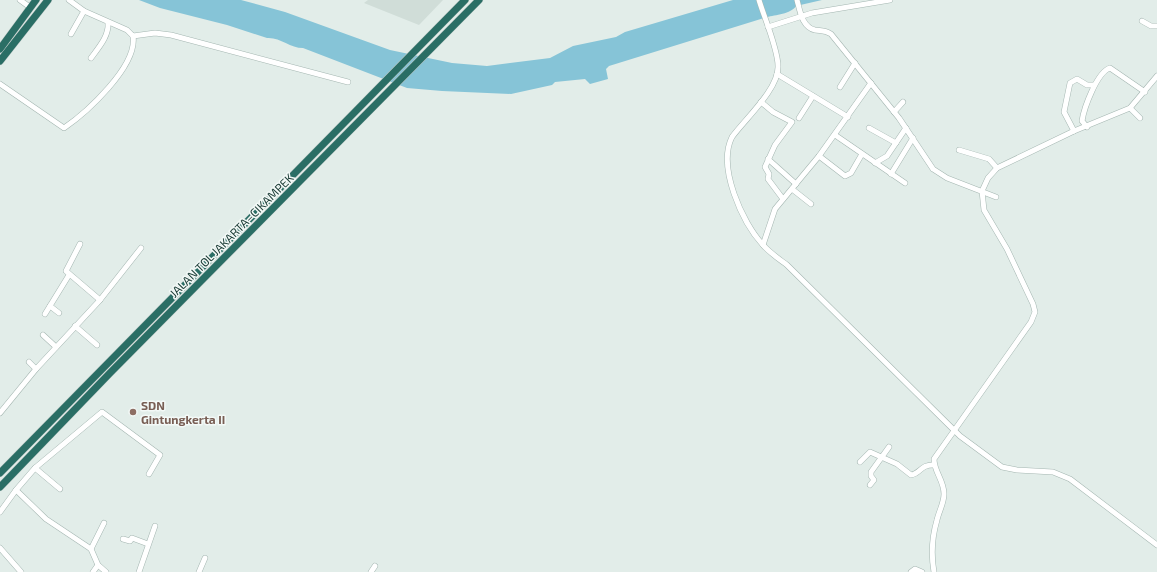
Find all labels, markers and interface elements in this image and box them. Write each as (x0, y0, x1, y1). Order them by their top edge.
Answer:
street label: JALAN TOL JAKARTA–CIKAMPEK (166, 170, 296, 300)
place label: SDN Gintungkerta II (141, 398, 225, 426)
marker: SDN Gintungkerta II (128, 407, 138, 417)

